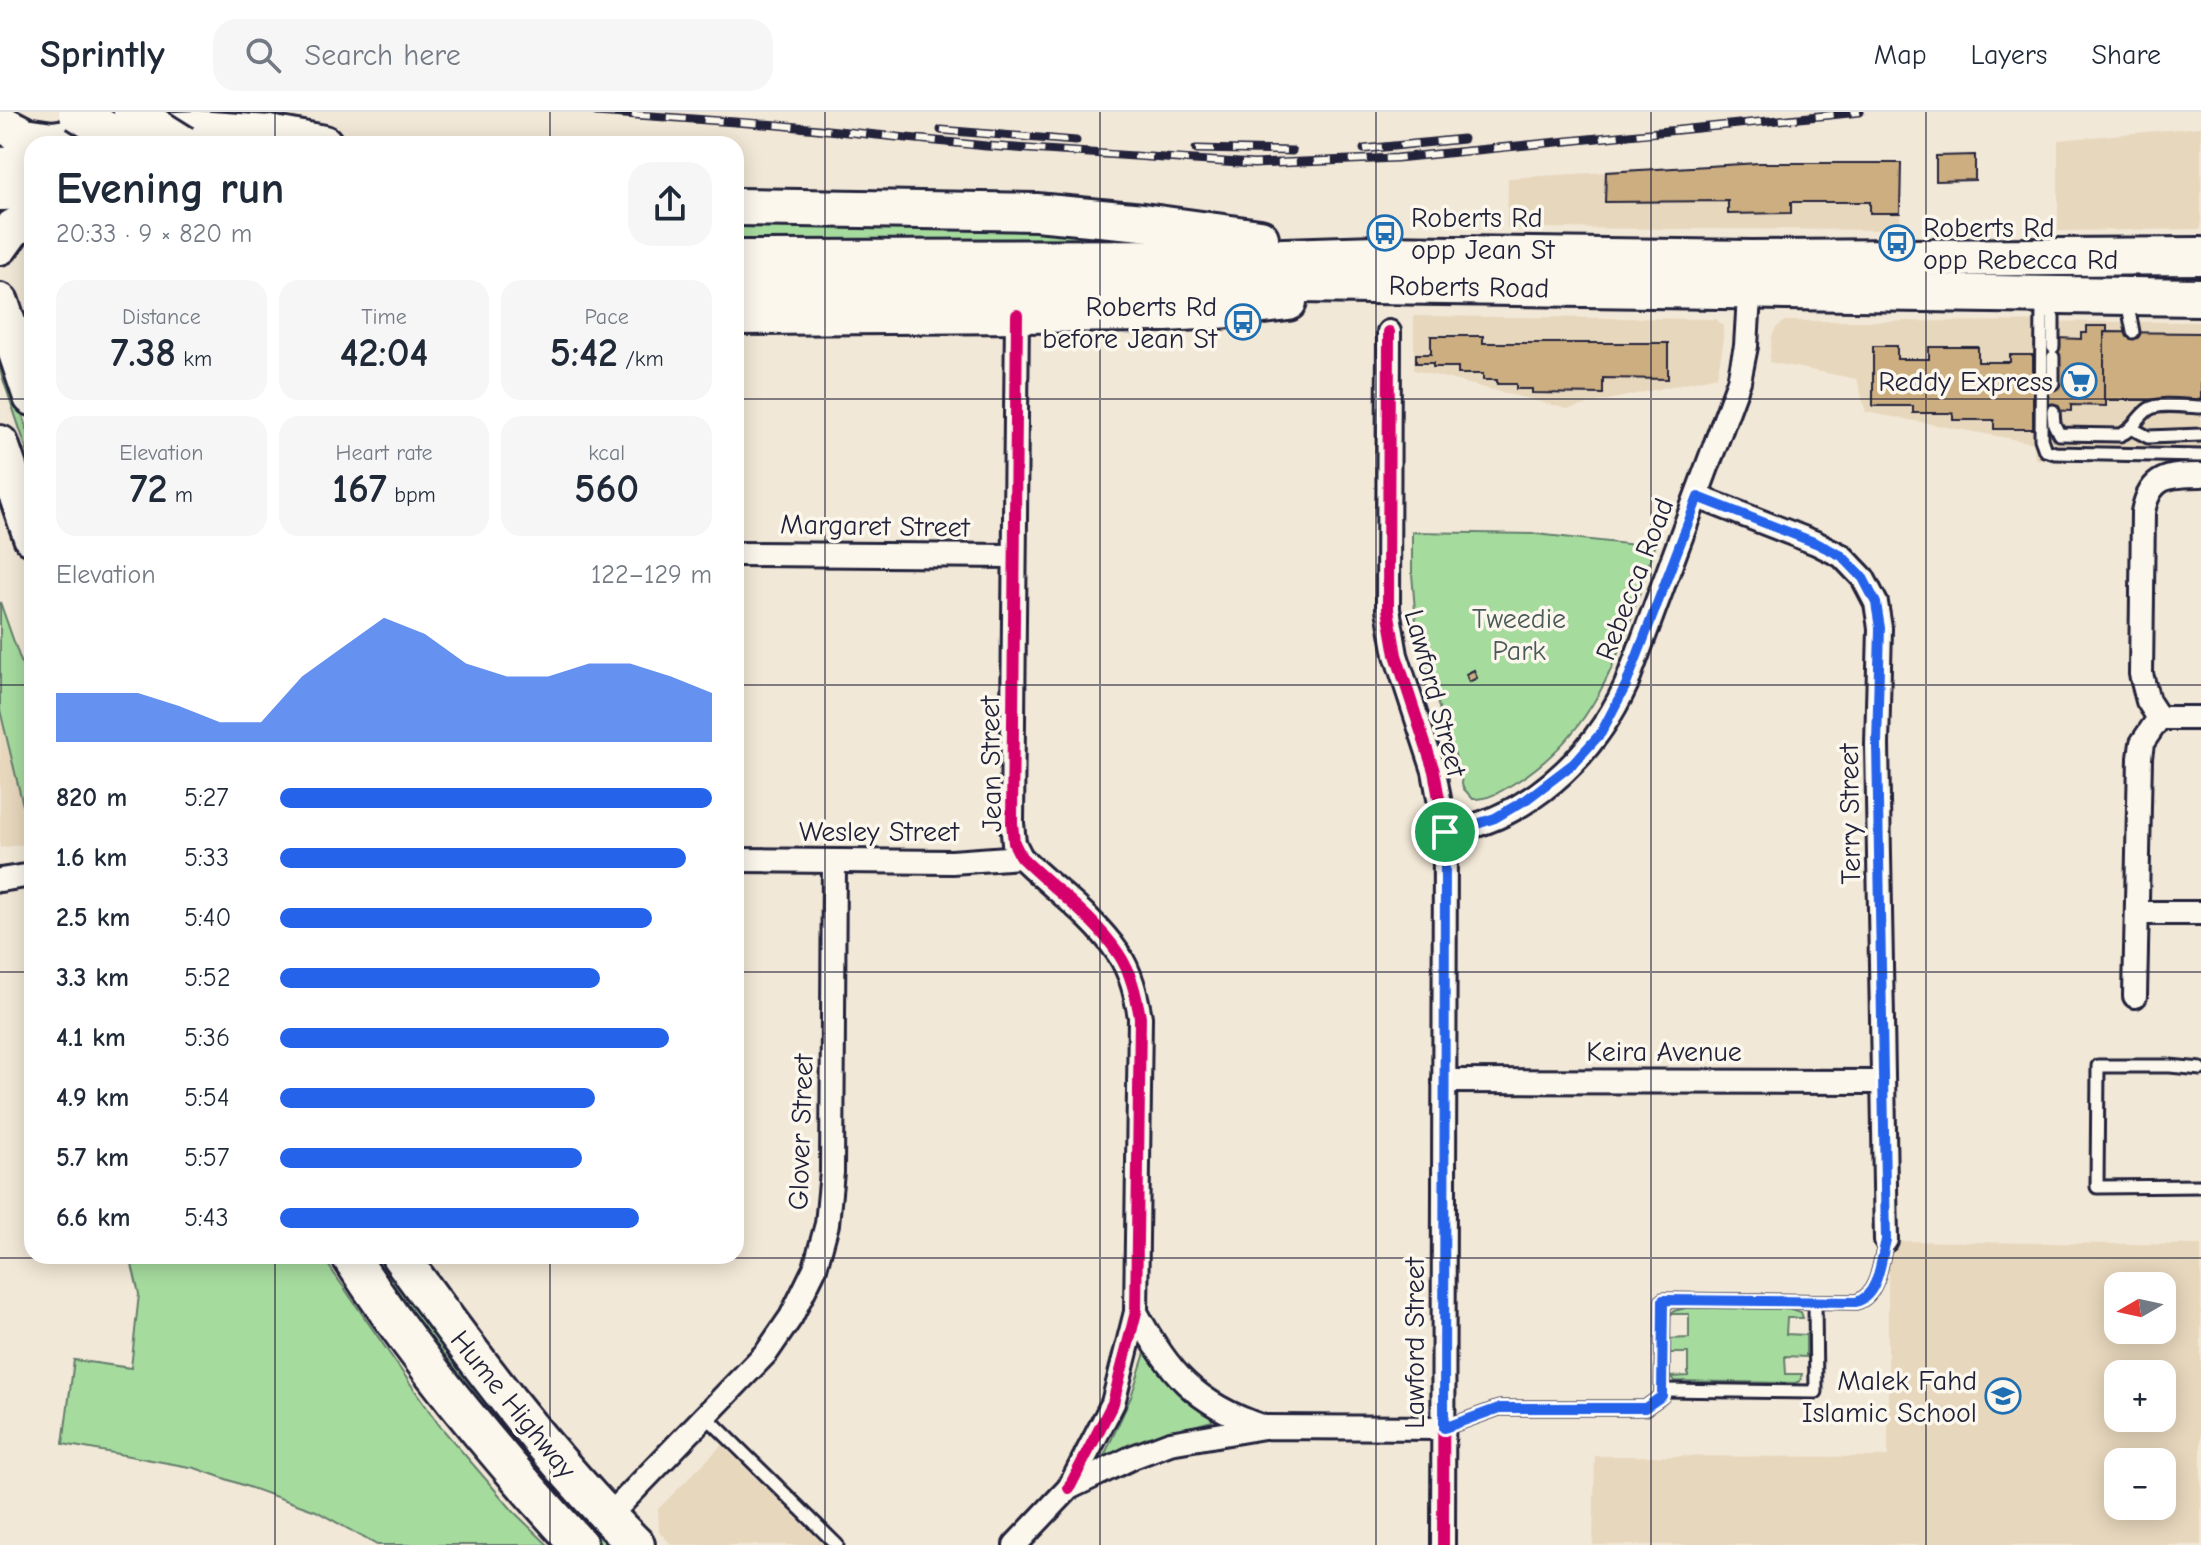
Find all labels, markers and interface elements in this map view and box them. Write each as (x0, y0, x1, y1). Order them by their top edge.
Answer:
search box (213, 19, 773, 91)
text: Sprintly (40, 33, 165, 77)
icon: search (241, 33, 285, 77)
text: Search here (305, 38, 461, 73)
text: Map (1874, 39, 1927, 71)
text: Layers (1971, 39, 2047, 71)
text: Share (2091, 39, 2161, 71)
button: share (628, 162, 712, 246)
text: Evening run (56, 163, 284, 214)
place label: Roberts Rd opp Jean St (1411, 202, 1555, 266)
place label: Roberts Rd opp Rebecca Rd (1923, 212, 2118, 276)
bus stop icon: Roberts Rd opp Jean St (1366, 214, 1404, 252)
text: 20:33 · 9 × 820 m (56, 219, 252, 249)
bus stop icon: Roberts Rd opp Rebecca Rd (1878, 224, 1916, 262)
street label: Roberts Road (1388, 270, 1550, 304)
place label: Roberts Rd before Jean St (1042, 291, 1218, 355)
bus stop icon: Roberts Rd before Jean St (1224, 303, 1262, 341)
text: Distance (122, 304, 201, 330)
text: Time (361, 304, 407, 330)
text: Pace (584, 304, 629, 330)
text: 7.38 (111, 330, 176, 376)
text: 42:04 (340, 330, 428, 376)
text: 5:42 (550, 330, 618, 376)
text: km (176, 346, 212, 372)
text: /km (618, 346, 664, 372)
supermarket icon: Reddy Express (2060, 362, 2098, 400)
place label: Reddy Express (1878, 366, 2053, 398)
text: Elevation (119, 440, 203, 466)
text: Heart rate (335, 440, 432, 466)
text: kcal (588, 440, 625, 466)
text: 72 (130, 466, 168, 512)
text: 167 (332, 466, 387, 512)
text: 560 (574, 466, 639, 512)
text: m (168, 482, 193, 508)
text: bpm (387, 482, 436, 508)
street label: Rebecca Road (1589, 494, 1680, 665)
street label: Margaret Street (780, 508, 971, 544)
text: Elevation (56, 560, 156, 590)
text: 122–129 m (591, 560, 712, 590)
park label: Tweedie Park (1472, 603, 1566, 667)
street label: Lawford Street (1397, 606, 1473, 781)
street label: Jean Street (974, 695, 1008, 832)
street label: Terry Street (1833, 742, 1867, 885)
text: 820 m (56, 783, 127, 813)
text: 5:27 (184, 783, 229, 813)
pin (1411, 798, 1479, 866)
icon: arrive (1423, 810, 1467, 854)
street label: Wesley Street (799, 816, 960, 848)
text: 1.6 km (56, 843, 127, 873)
text: 5:33 (184, 843, 229, 873)
text: 2.5 km (56, 903, 130, 933)
text: 5:40 (184, 903, 231, 933)
text: 3.3 km (56, 963, 129, 993)
text: 5:52 (184, 963, 231, 993)
text: 4.1 km (56, 1023, 126, 1053)
text: 5:36 (184, 1023, 230, 1053)
street label: Keira Avenue (1586, 1036, 1742, 1068)
street label: Glover Street (782, 1052, 820, 1211)
text: 4.9 km (56, 1083, 129, 1113)
text: 5:54 (184, 1083, 229, 1113)
text: 5.7 km (56, 1143, 129, 1173)
text: 5:57 (184, 1143, 229, 1173)
text: 6.6 km (56, 1203, 131, 1233)
text: 5:43 (184, 1203, 229, 1233)
street label: Lawford Street (1399, 1256, 1431, 1429)
north arrow (2104, 1272, 2176, 1344)
map controls (2104, 1272, 2176, 1520)
street label: Hume Highway (444, 1324, 583, 1485)
button: + (2104, 1360, 2176, 1432)
place label: Malek Fahd Islamic School (1802, 1365, 1977, 1429)
school or university icon: Malek Fahd Islamic School (1984, 1377, 2022, 1415)
button: − (2104, 1448, 2176, 1520)

